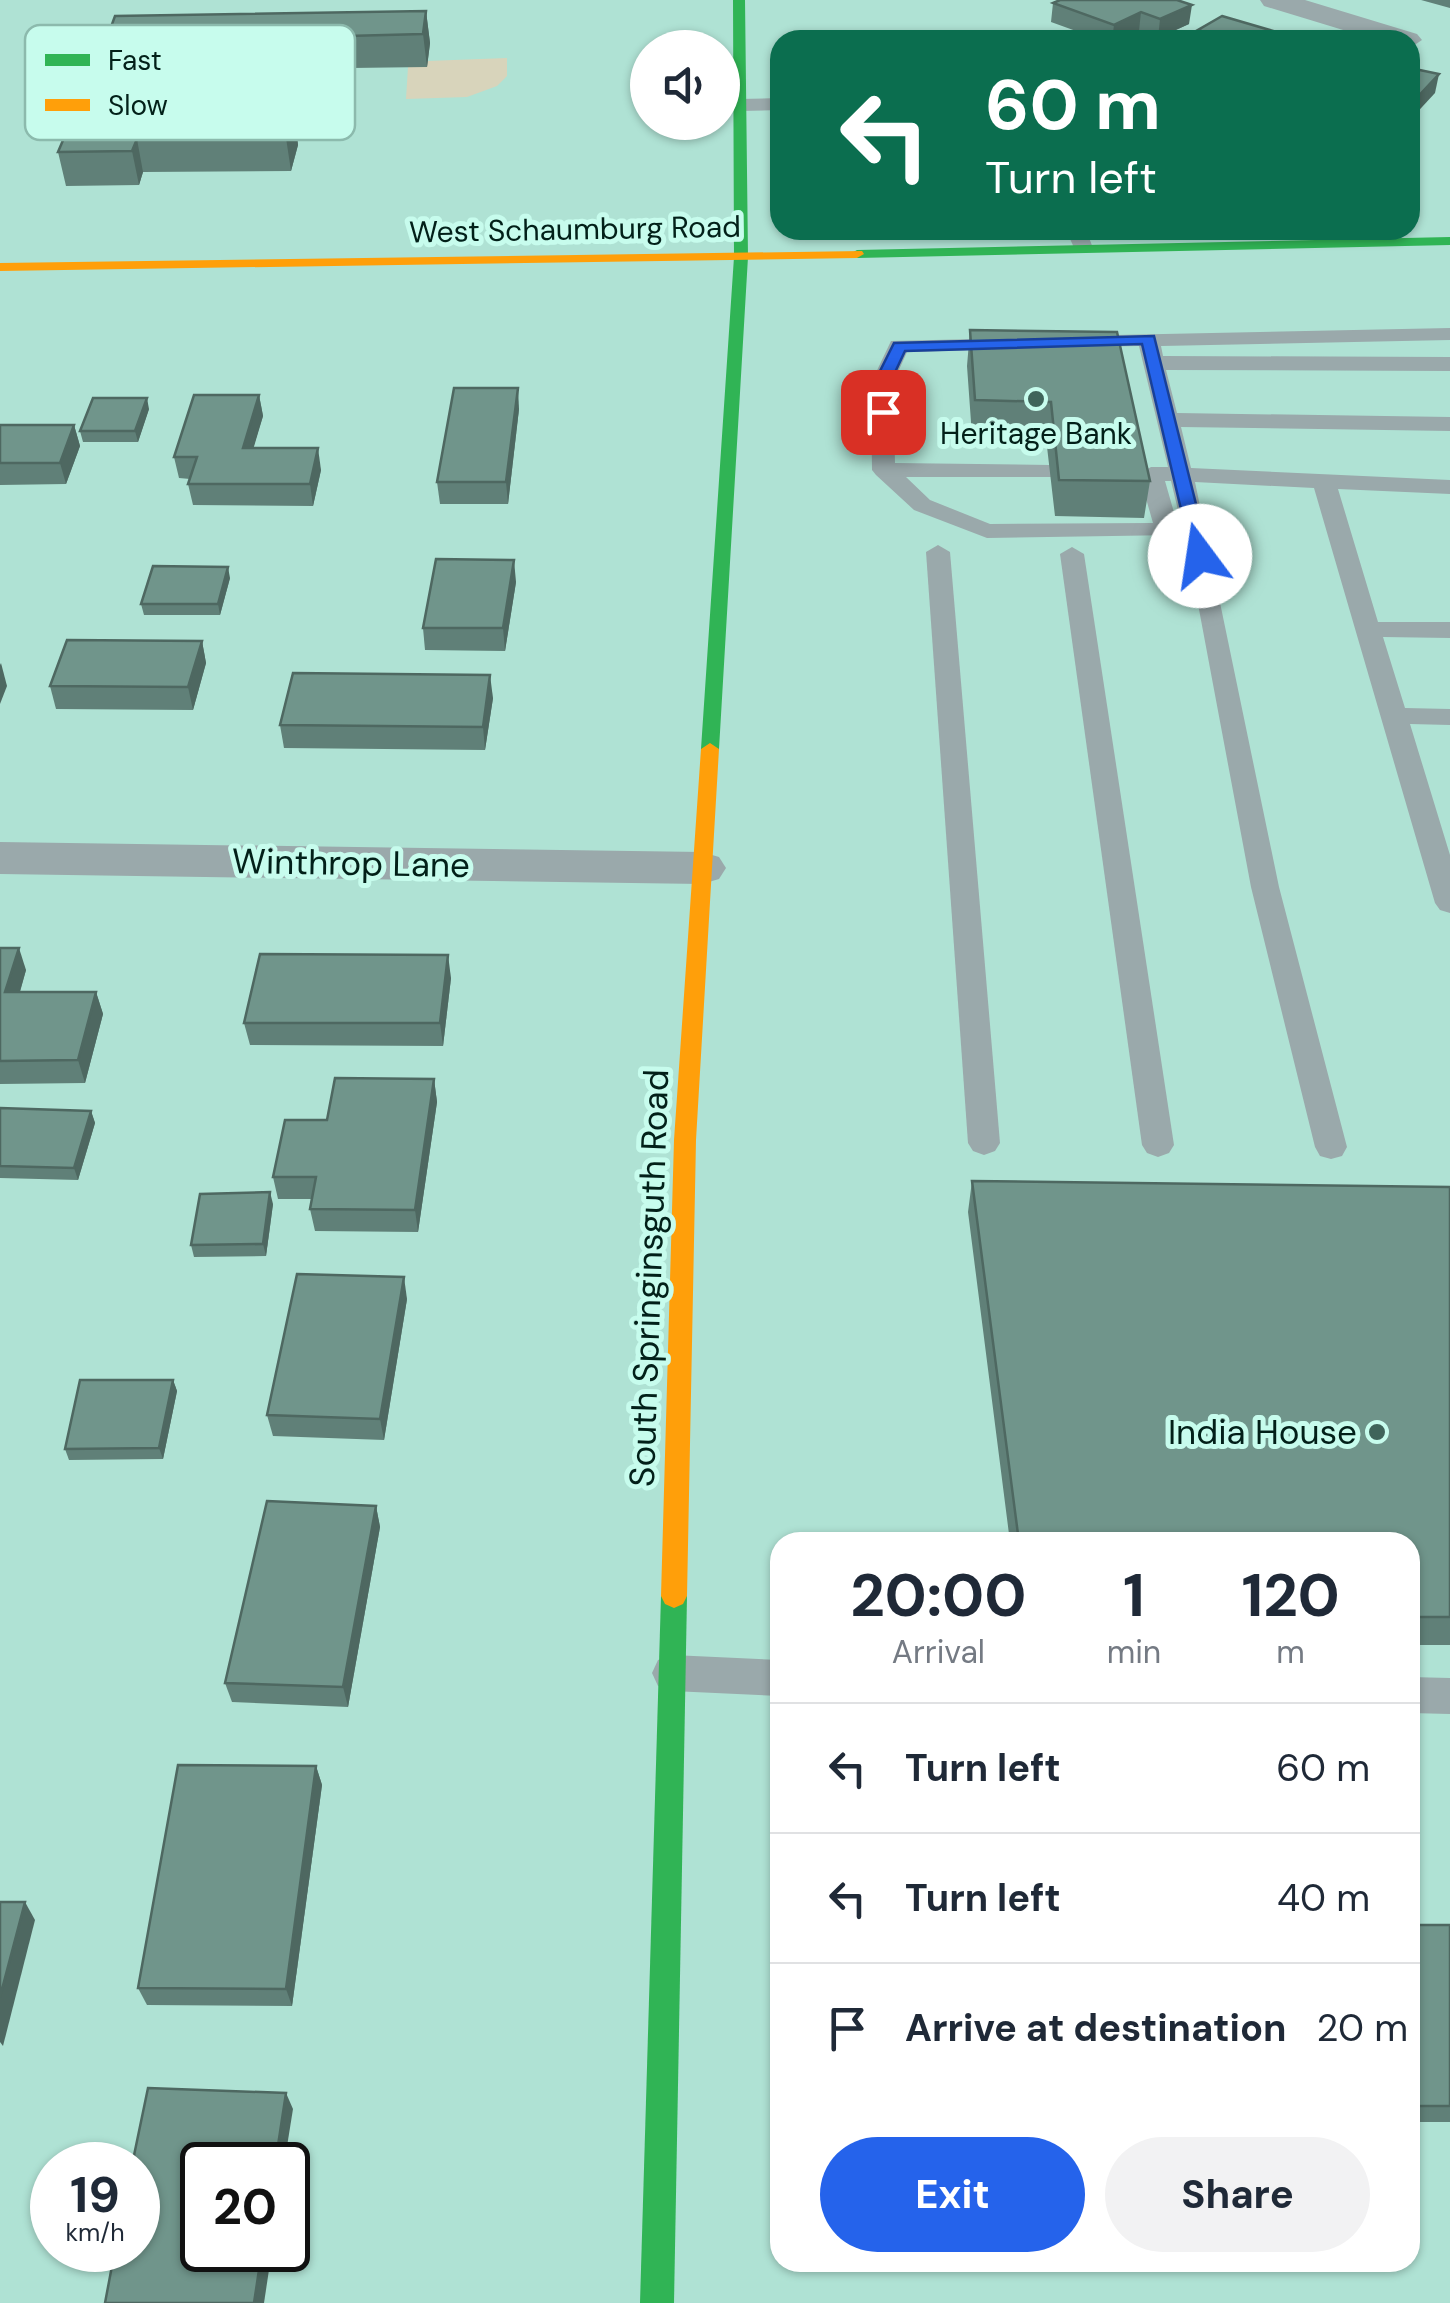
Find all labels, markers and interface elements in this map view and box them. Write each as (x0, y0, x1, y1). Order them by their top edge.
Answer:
legend (25, 25, 355, 140)
map controls (630, 30, 740, 140)
button: sound (630, 30, 740, 140)
text: Fast (108, 42, 162, 79)
text: 60 m (985, 60, 1161, 151)
icon: left (820, 70, 950, 200)
text: Slow (108, 87, 168, 124)
text: Turn left (985, 148, 1157, 207)
street label: West Schaumburg Road (409, 207, 741, 251)
pin (841, 370, 926, 455)
icon: arrive (856, 385, 911, 440)
marker: Heritage Bank (1025, 388, 1047, 410)
place label: Heritage Bank (940, 414, 1132, 453)
position arrow (1148, 504, 1252, 608)
street label: Winthrop Lane (232, 838, 470, 888)
street label: South Springinsguth Road (619, 1068, 679, 1488)
place label: India House (1168, 1409, 1357, 1455)
marker: India House (1366, 1421, 1388, 1443)
text: 20:00 (850, 1556, 1027, 1635)
text: 1 (1123, 1556, 1145, 1635)
text: 120 (1241, 1556, 1340, 1635)
text: Arrival (892, 1631, 985, 1673)
text: min (1107, 1631, 1161, 1673)
text: m (1276, 1631, 1305, 1673)
icon: left (820, 1741, 875, 1796)
text: Turn left (905, 1743, 1061, 1793)
text: 60 m (1276, 1743, 1370, 1793)
icon: left (820, 1871, 875, 1926)
text: Turn left (905, 1873, 1061, 1923)
text: 40 m (1277, 1873, 1370, 1923)
icon: arrive (820, 2001, 875, 2056)
text: Arrive at destination (905, 2003, 1287, 2053)
text: 20 m (1317, 2003, 1408, 2053)
button: Exit (820, 2137, 1085, 2252)
button: Share (1105, 2137, 1370, 2252)
speed limit sign: 20 (180, 2142, 310, 2272)
text: 19 (70, 2162, 120, 2228)
text: km/h (65, 2216, 125, 2249)

